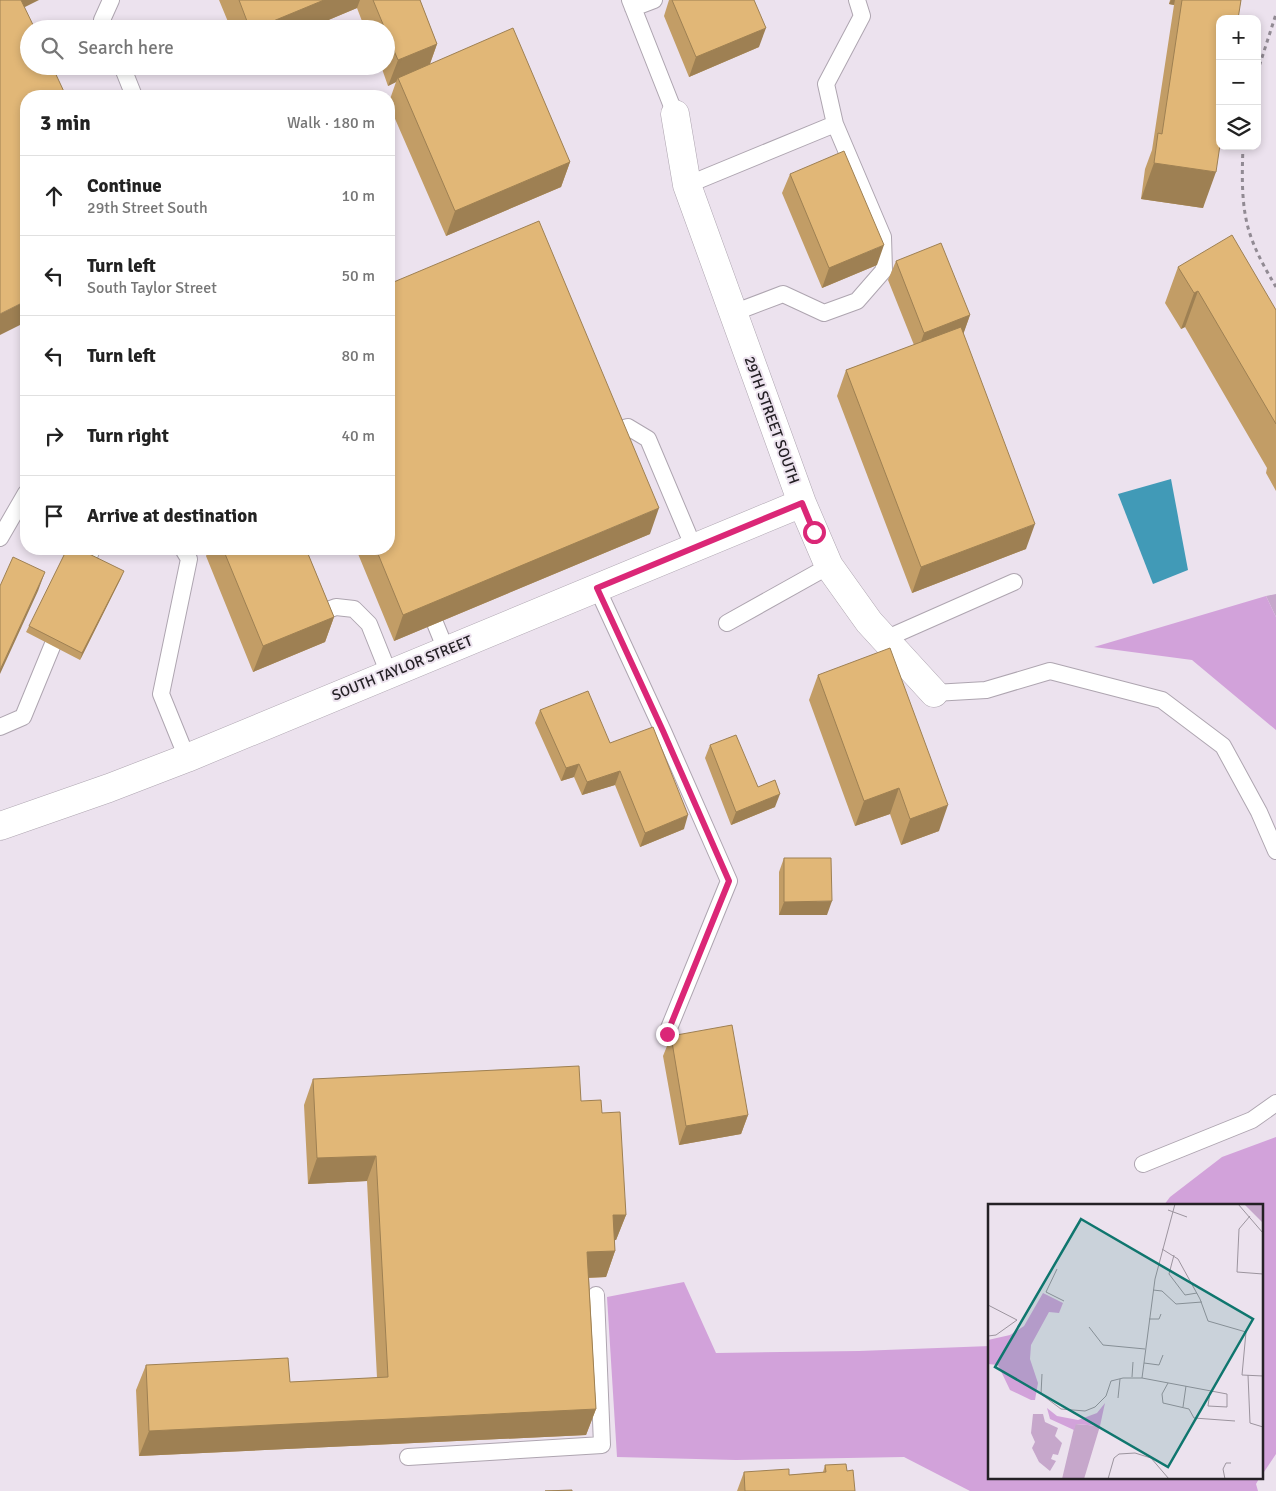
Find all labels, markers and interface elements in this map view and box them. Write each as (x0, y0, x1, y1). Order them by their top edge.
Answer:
map controls (1216, 15, 1261, 150)
button: + (1216, 15, 1261, 60)
search box (20, 20, 395, 75)
icon: search (38, 34, 66, 62)
text: Search here (78, 36, 174, 60)
button: − (1216, 60, 1261, 105)
button: layers (1216, 105, 1261, 150)
text: 3 min (40, 110, 91, 136)
text: Walk · 180 m (287, 113, 375, 133)
text: Continue (87, 174, 162, 198)
icon: ahead (40, 182, 68, 210)
text: 10 m (341, 186, 375, 206)
text: 29th Street South (87, 198, 208, 218)
text: Turn left (87, 254, 156, 278)
icon: left (40, 262, 68, 290)
text: 50 m (341, 266, 375, 286)
text: South Taylor Street (87, 278, 217, 298)
icon: left (40, 342, 68, 370)
text: Turn left (87, 344, 156, 368)
text: 80 m (341, 346, 375, 366)
street label: 29TH STREET SOUTH (741, 354, 803, 486)
icon: right (40, 422, 68, 450)
text: Turn right (87, 424, 169, 448)
text: 40 m (341, 426, 375, 446)
icon: arrive (40, 502, 68, 530)
text: Arrive at destination (87, 504, 258, 528)
route start (803, 521, 826, 544)
street label: SOUTH TAYLOR STREET (329, 631, 475, 704)
route end (656, 1023, 679, 1046)
inset map (988, 1204, 1264, 1478)

